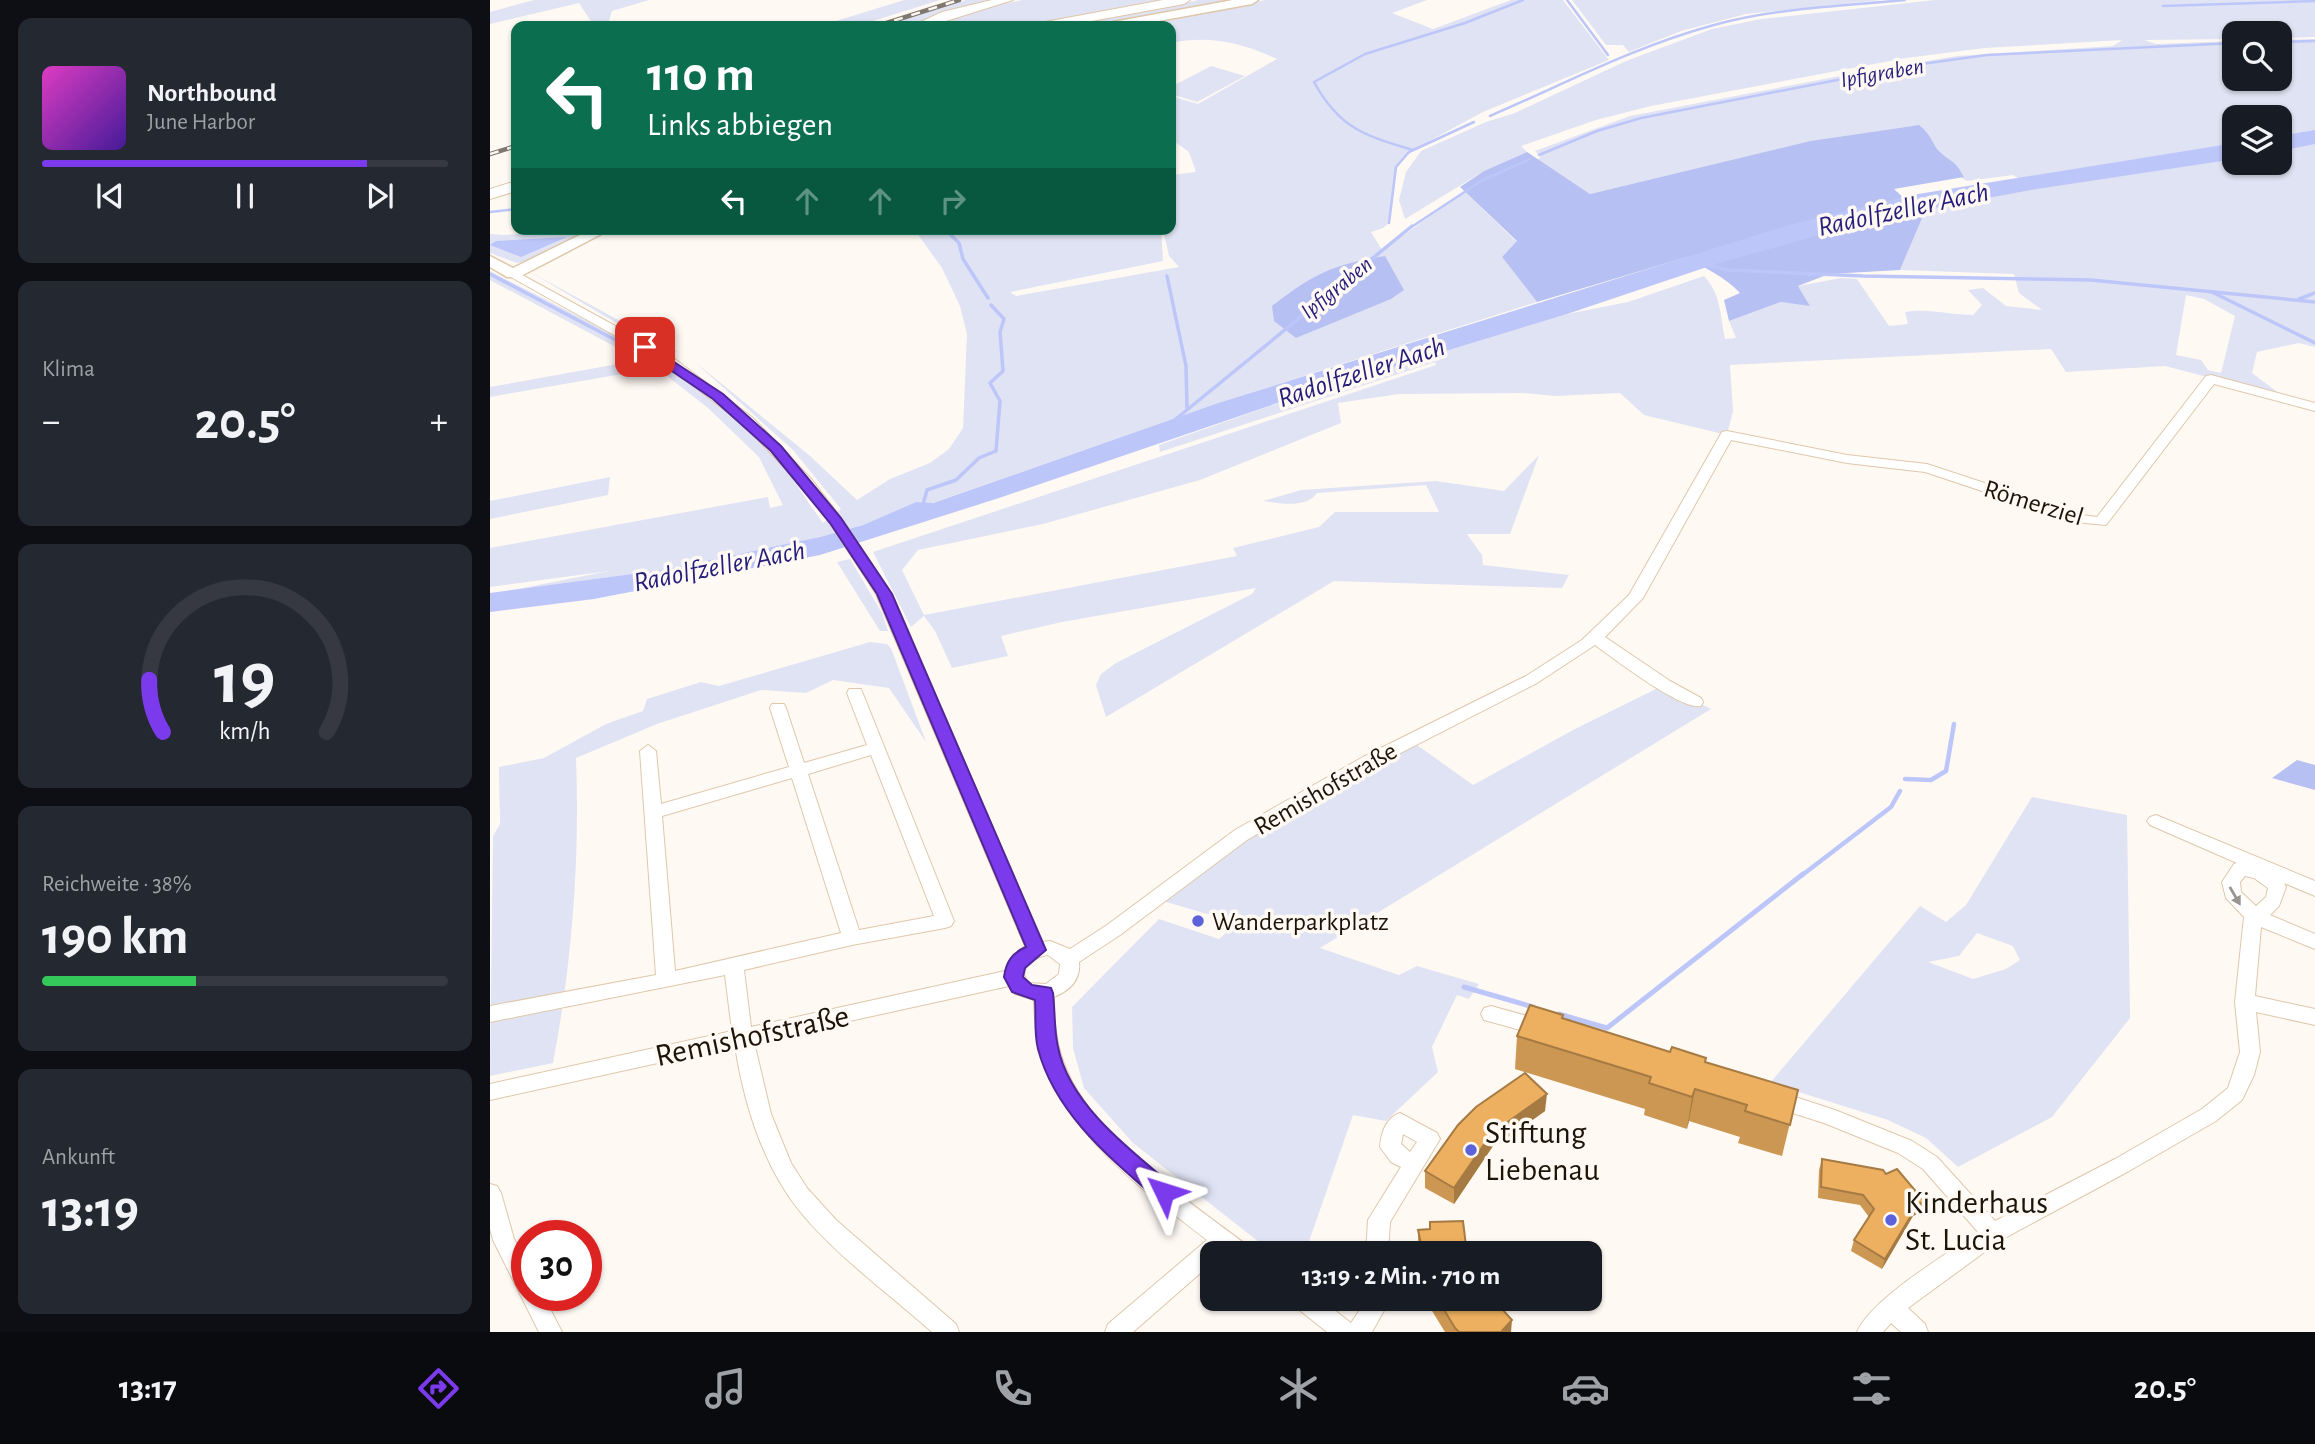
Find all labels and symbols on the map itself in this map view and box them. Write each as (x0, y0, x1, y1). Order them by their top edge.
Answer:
water label: Ipfigraben (1839, 55, 1926, 92)
water label: Radolfzeller Aach (1815, 178, 1991, 242)
water label: Ipfigraben (1297, 253, 1377, 324)
pin (615, 317, 675, 377)
water label: Radolfzeller Aach (1275, 333, 1449, 413)
street label: Römerziel (1981, 476, 2087, 530)
water label: Radolfzeller Aach (631, 537, 807, 597)
street label: Remishofstraße (1250, 738, 1401, 840)
one-way arrow (2229, 886, 2241, 905)
place label: Wanderparkplatz (1212, 909, 1389, 935)
marker: Wanderparkplatz (1190, 913, 1206, 929)
street label: Remishofstraße (652, 1000, 852, 1072)
place label: Stiftung Liebenau (1485, 1117, 1600, 1186)
marker: Stiftung Liebenau (1463, 1142, 1479, 1158)
position arrow (1127, 1155, 1201, 1229)
place label: Kinderhaus St. Lucia (1905, 1187, 2048, 1256)
marker: Kinderhaus St. Lucia (1883, 1212, 1899, 1228)
speed limit sign: 30 (511, 1220, 602, 1311)

